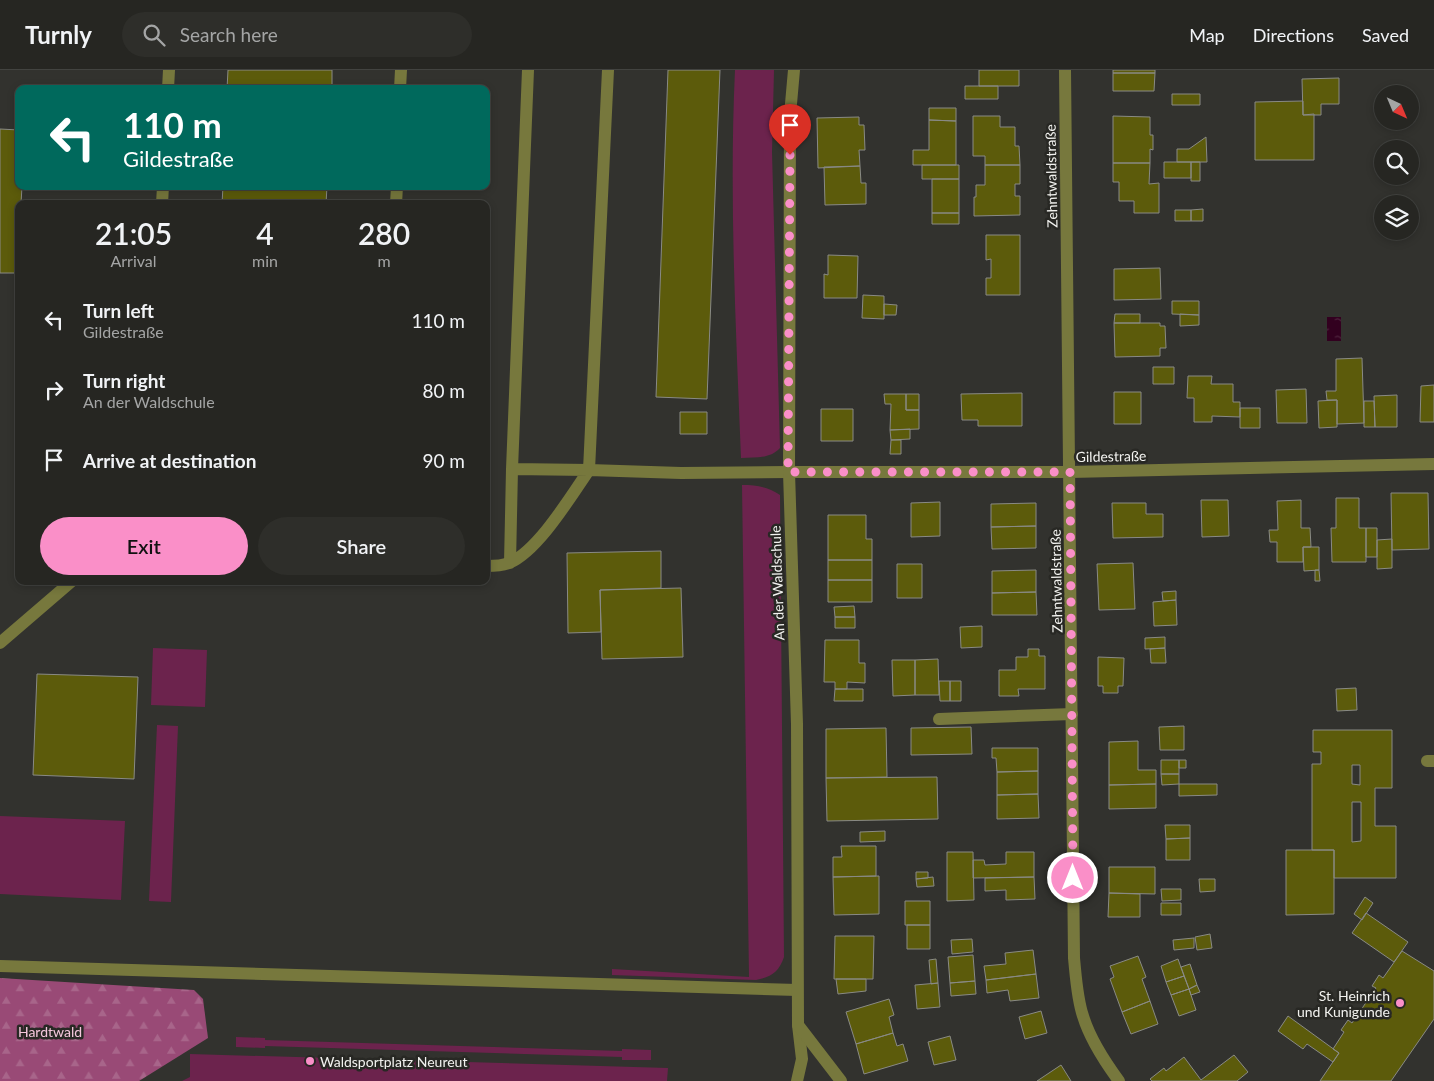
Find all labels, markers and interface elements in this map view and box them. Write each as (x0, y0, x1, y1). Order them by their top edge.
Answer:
search box (122, 12, 472, 57)
text: Turnly (25, 20, 92, 49)
icon: search (140, 21, 168, 49)
text: Search here (180, 23, 278, 46)
text: Map (1189, 24, 1225, 46)
text: Directions (1253, 24, 1334, 46)
text: Saved (1362, 24, 1409, 46)
north arrow (1374, 85, 1419, 130)
map controls (1374, 85, 1419, 240)
text: 110 m (123, 103, 222, 145)
pin (769, 104, 811, 155)
icon: left (40, 105, 105, 170)
icon: arrive (776, 111, 804, 139)
street label: Zehntwaldstraße (1042, 124, 1060, 228)
button: search (1374, 140, 1419, 185)
text: Gildestraße (123, 145, 234, 172)
button: layers (1374, 195, 1419, 240)
text: 21:05 (95, 215, 172, 251)
text: 4 (256, 215, 274, 251)
text: 280 (358, 215, 410, 251)
text: Arrival (110, 251, 157, 270)
text: min (252, 251, 278, 270)
text: m (377, 251, 391, 270)
text: Turn left (83, 299, 154, 322)
icon: left (40, 306, 68, 334)
text: 110 m (411, 309, 465, 332)
text: Gildestraße (83, 322, 164, 341)
text: Turn right (83, 369, 165, 392)
icon: right (40, 376, 68, 404)
text: 80 m (422, 379, 465, 402)
text: An der Waldschule (83, 392, 215, 411)
icon: arrive (40, 446, 68, 474)
street label: Gildestraße (1076, 447, 1146, 465)
text: Arrive at destination (83, 449, 256, 472)
text: 90 m (422, 449, 465, 472)
button: Exit (40, 517, 248, 575)
button: Share (258, 517, 465, 575)
street label: An der Waldschule (766, 525, 788, 641)
street label: Zehntwaldstraße (1047, 529, 1065, 633)
position arrow (1046, 851, 1098, 903)
place label: St. Heinrich und Kunigunde (1297, 987, 1390, 1020)
marker: St. Heinrich und Kunigunde (1394, 997, 1406, 1009)
park label: Hardtwald (18, 1023, 82, 1040)
place label: Waldsportplatz Neureut (320, 1053, 467, 1070)
marker: Waldsportplatz Neureut (304, 1055, 316, 1067)

